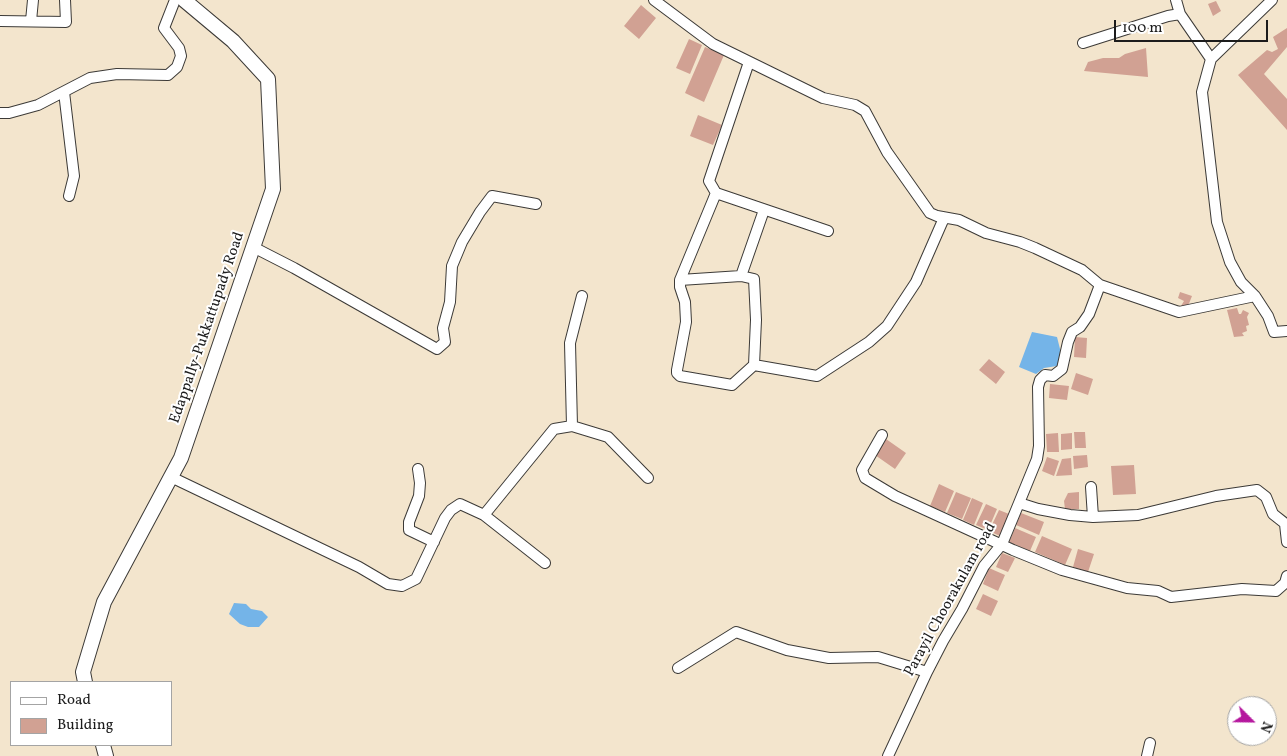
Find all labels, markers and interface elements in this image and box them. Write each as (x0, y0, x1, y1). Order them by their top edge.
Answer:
scale bar (1117, 10, 1271, 42)
text: 100 m (1122, 18, 1162, 39)
street label: Edappally-Pukkattupady Road (167, 230, 249, 426)
street label: Parayil Choorakulam road (901, 520, 1001, 680)
legend (10, 681, 172, 746)
text: Road (57, 690, 91, 711)
north arrow (1227, 696, 1277, 746)
text: Building (57, 715, 113, 736)
text: N (1255, 718, 1276, 735)

